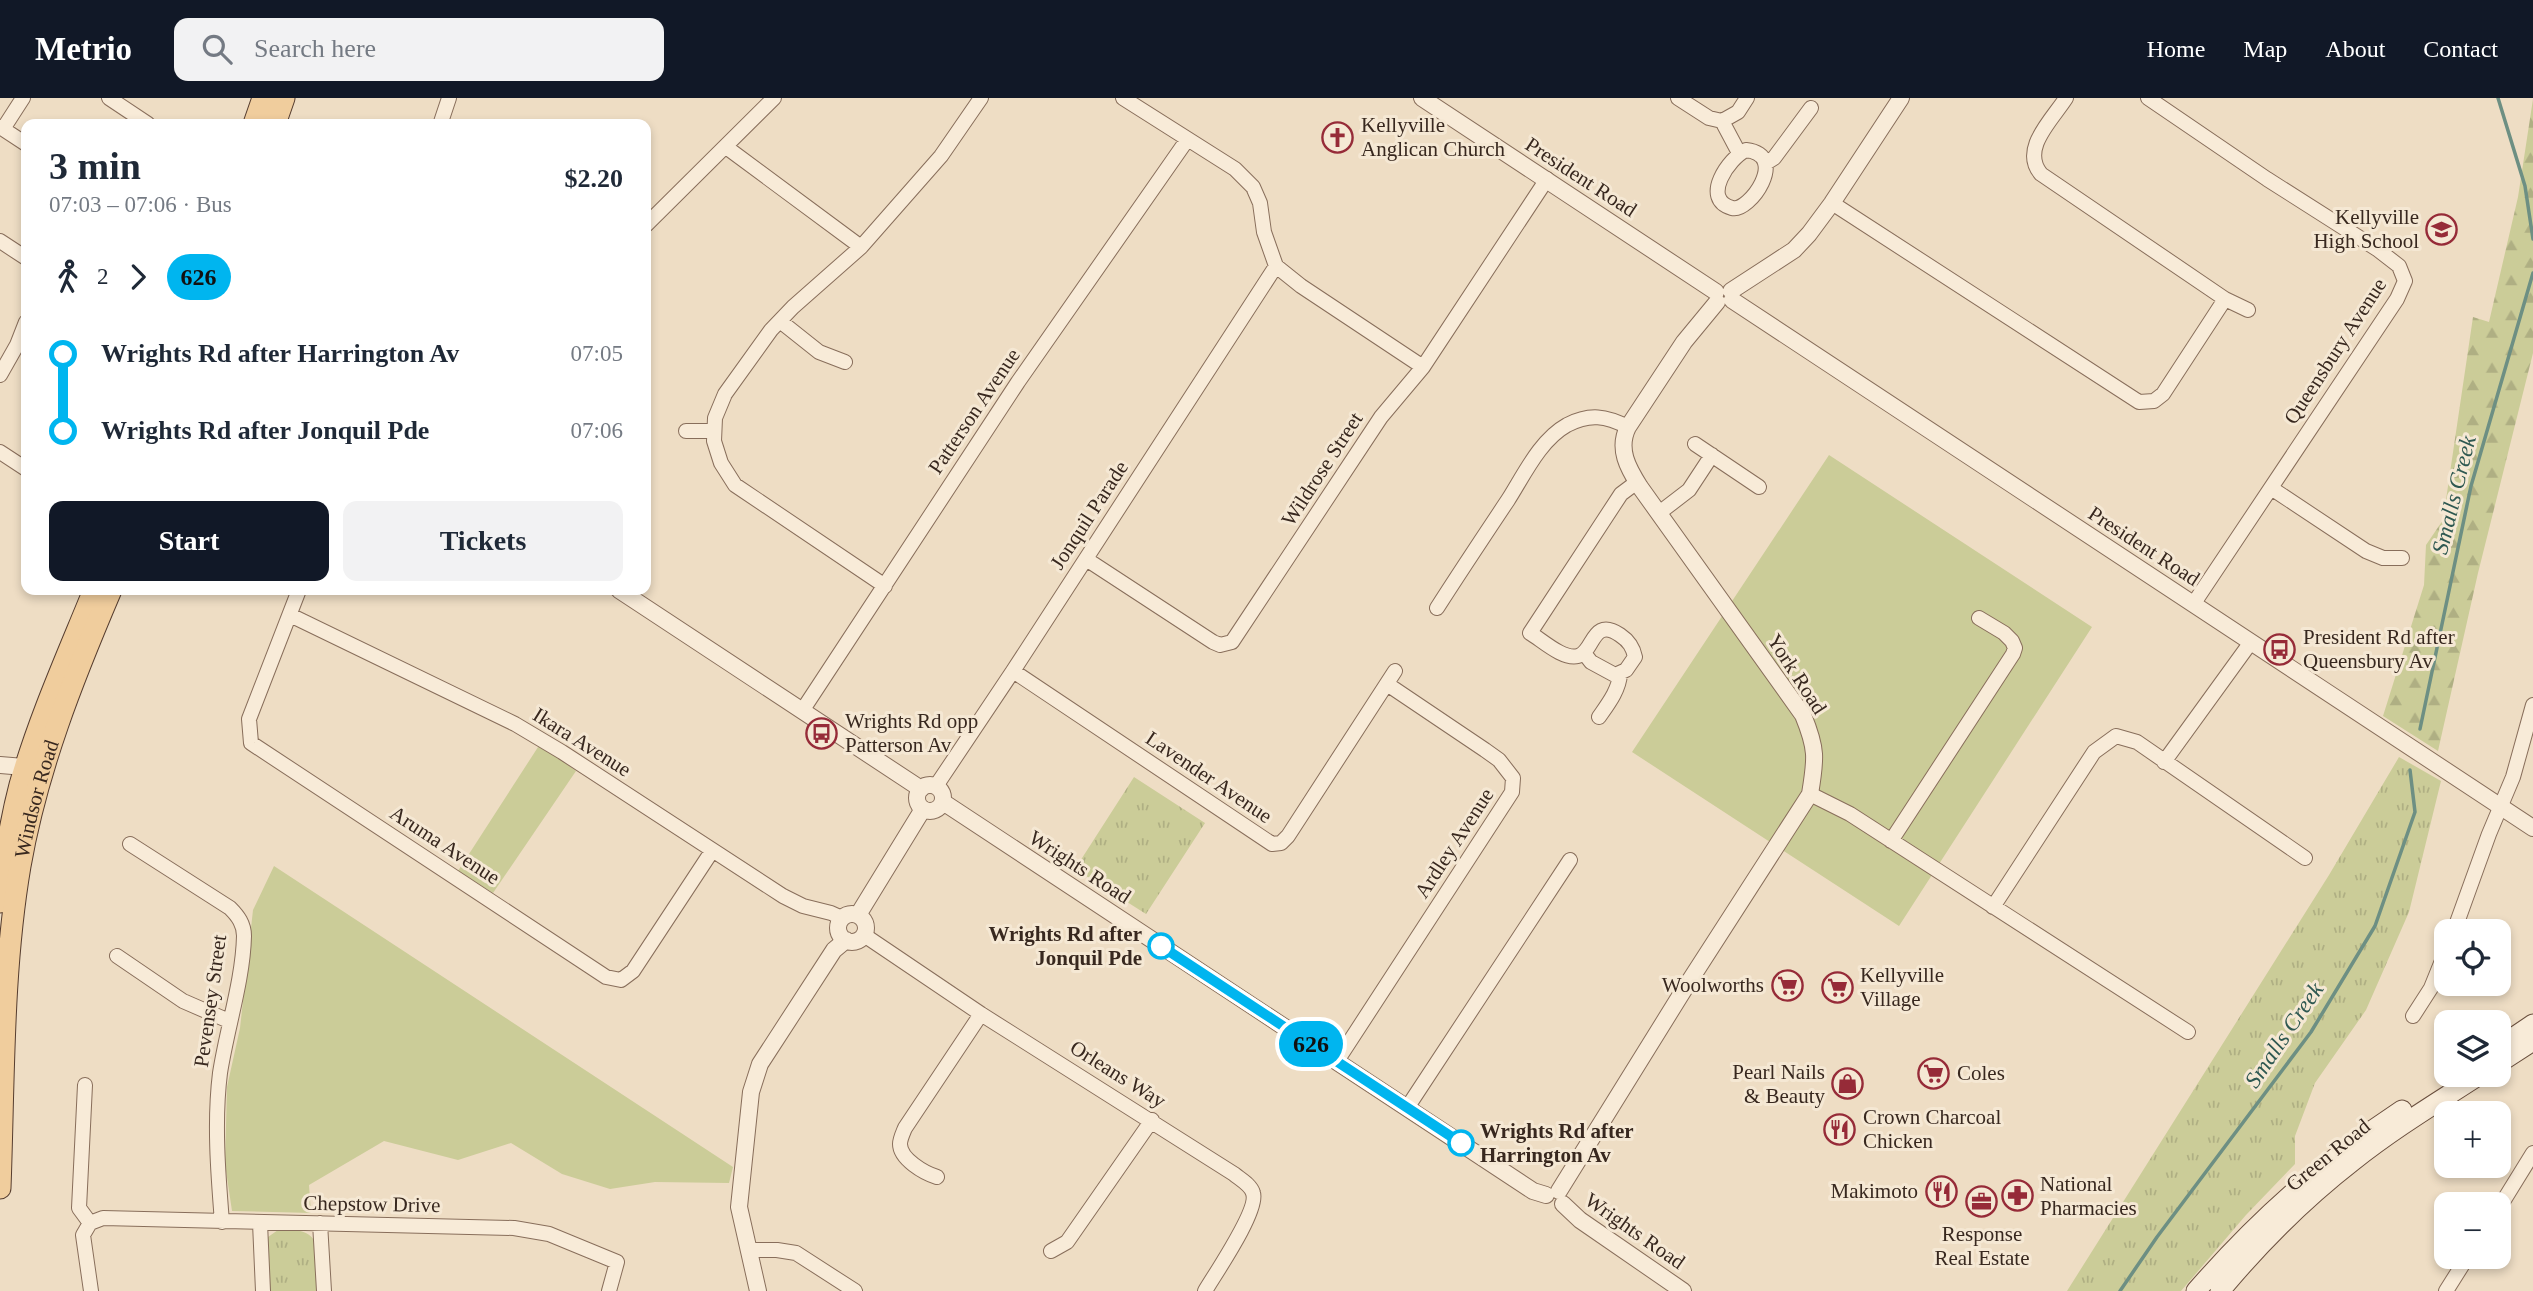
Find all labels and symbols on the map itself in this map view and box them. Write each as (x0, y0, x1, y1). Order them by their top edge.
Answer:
place label: Kellyville Anglican Church (1361, 113, 1506, 161)
church icon: Kellyville Anglican Church (1321, 120, 1355, 154)
street label: President Road (1521, 132, 1642, 222)
place label: Kellyville High School (2313, 205, 2419, 253)
school or university icon: Kellyville High School (2425, 212, 2459, 246)
street label: Queensbury Avenue (2279, 273, 2391, 429)
street label: Patterson Avenue (923, 344, 1025, 478)
street label: Wildrose Street (1276, 408, 1368, 530)
water label: Smalls Creek (2427, 432, 2481, 557)
street label: Jonquil Parade (1045, 456, 1133, 574)
street label: President Road (2084, 501, 2205, 591)
place label: President Rd after Queensbury Av (2303, 625, 2455, 673)
street label: York Road (1762, 629, 1832, 719)
bus stop icon: President Rd after Queensbury Av (2263, 632, 2297, 666)
street label: Ikara Avenue (529, 702, 635, 782)
place label: Wrights Rd opp Patterson Av (845, 709, 978, 757)
bus stop icon: Wrights Rd opp Patterson Av (805, 716, 839, 750)
street label: Lavender Avenue (1141, 726, 1277, 828)
street label: Windsor Road (10, 736, 64, 860)
street label: Ardley Avenue (1410, 784, 1498, 902)
street label: Aruma Avenue (386, 801, 504, 889)
street label: Wrights Road (1025, 825, 1136, 909)
place label: Wrights Rd after Jonquil Pde (988, 922, 1142, 970)
street label: Pevensey Street (189, 933, 231, 1069)
marker: Wrights Rd after Jonquil Pde (1148, 933, 1174, 959)
place label: Kellyville Village (1860, 963, 1944, 1011)
supermarket icon: Woolworths (1770, 968, 1804, 1002)
supermarket icon: Kellyville Village (1820, 970, 1854, 1004)
place label: Woolworths (1662, 973, 1764, 997)
water label: Smalls Creek (2240, 977, 2329, 1092)
line badge: 626 (1271, 1021, 1351, 1067)
street label: Orleans Way (1066, 1035, 1171, 1113)
supermarket icon: Coles (1917, 1056, 1951, 1090)
place label: Pearl Nails & Beauty (1732, 1060, 1825, 1108)
place label: Coles (1957, 1061, 2005, 1085)
shop icon: Pearl Nails & Beauty (1831, 1067, 1865, 1101)
place label: Crown Charcoal Chicken (1863, 1105, 2001, 1153)
restaurant icon: Crown Charcoal Chicken (1823, 1112, 1857, 1146)
street label: Green Road (2281, 1114, 2375, 1196)
place label: Wrights Rd after Harrington Av (1480, 1119, 1634, 1167)
marker: Wrights Rd after Harrington Av (1448, 1130, 1474, 1156)
place label: National Pharmacies (2040, 1172, 2137, 1220)
restaurant icon: Makimoto (1924, 1174, 1958, 1208)
place label: Makimoto (1831, 1179, 1918, 1203)
pharmacy icon: National Pharmacies (2000, 1179, 2034, 1213)
office icon: Response Real Estate (1965, 1185, 1999, 1219)
street label: Wrights Road (1580, 1188, 1690, 1274)
street label: Chepstow Drive (303, 1191, 441, 1217)
place label: Response Real Estate (1934, 1222, 2030, 1270)

